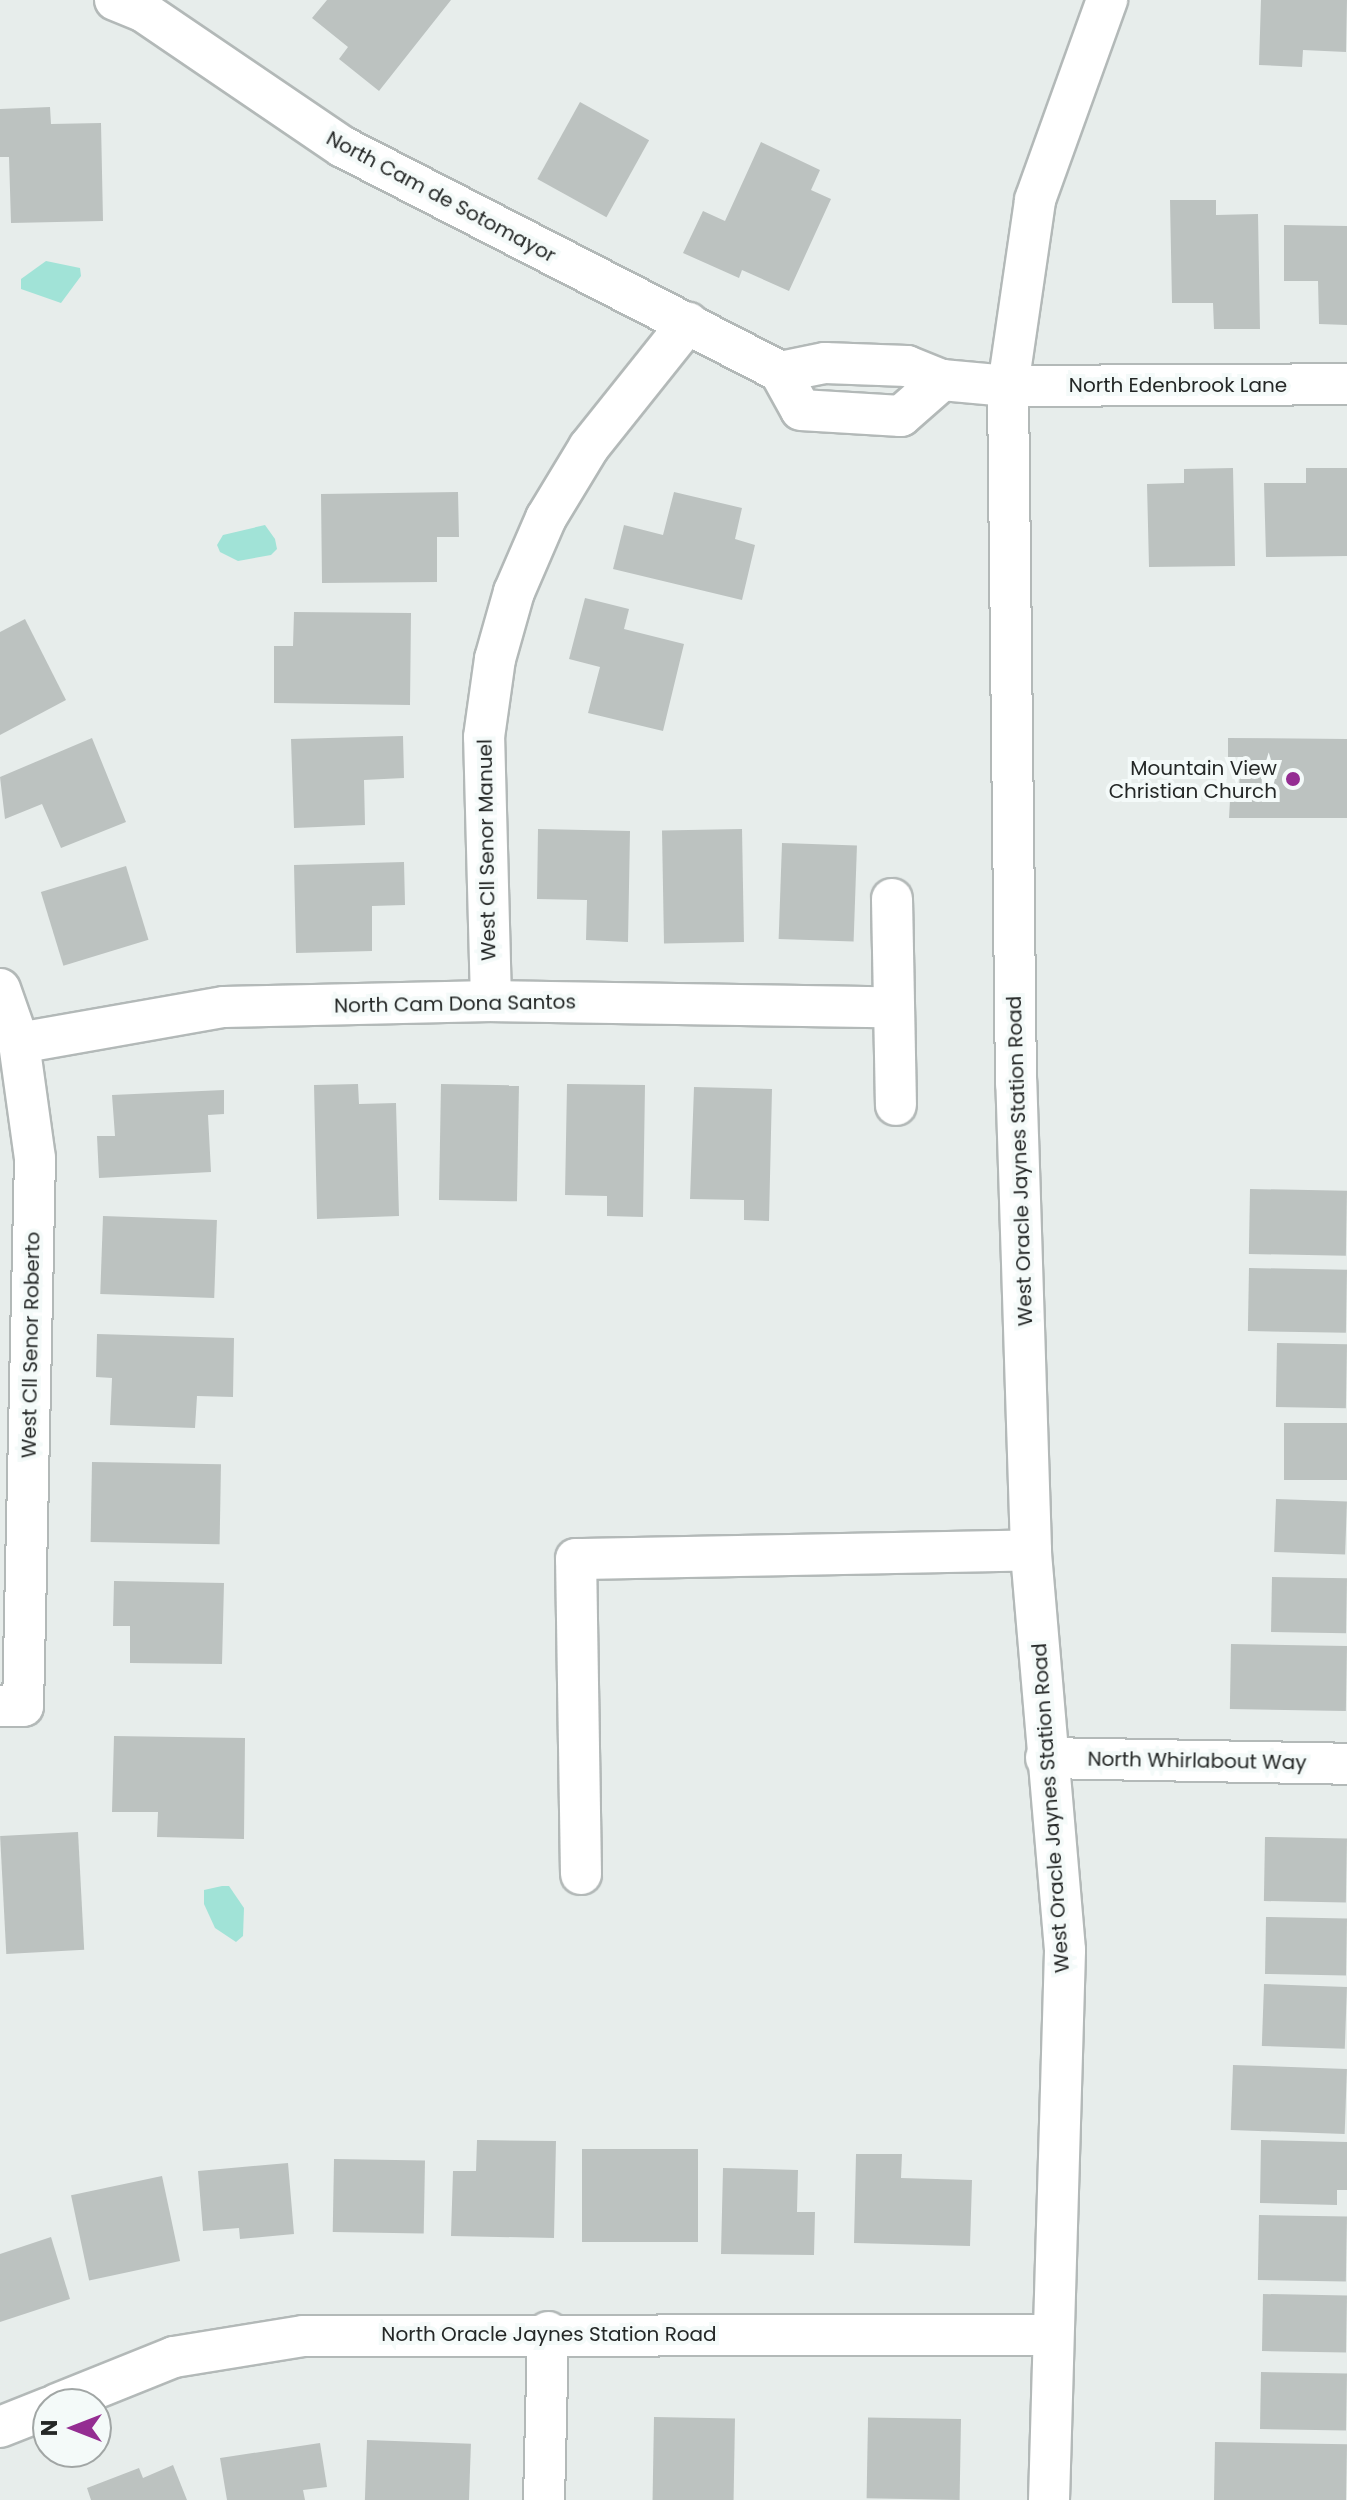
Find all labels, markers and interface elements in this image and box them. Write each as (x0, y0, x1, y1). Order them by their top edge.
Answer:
street label: North Cam de Sotomayor (322, 126, 560, 268)
street label: North Edenbrook Lane (1069, 373, 1287, 397)
street label: West Cll Senor Manuel (473, 739, 501, 961)
place label: Mountain View Christian Church (1109, 756, 1277, 803)
marker: Mountain View Christian Church (1284, 770, 1302, 788)
street label: North Cam Dona Santos (334, 990, 576, 1018)
street label: West Oracle Jaynes Station Road (1002, 995, 1038, 1327)
street label: West Cll Senor Roberto (17, 1232, 45, 1458)
street label: West Oracle Jaynes Station Road (1028, 1642, 1074, 1974)
street label: North Whirlabout Way (1087, 1747, 1307, 1775)
street label: North Oracle Jaynes Station Road (381, 2322, 717, 2346)
north arrow (32, 2388, 112, 2468)
text: N (34, 2420, 65, 2436)

